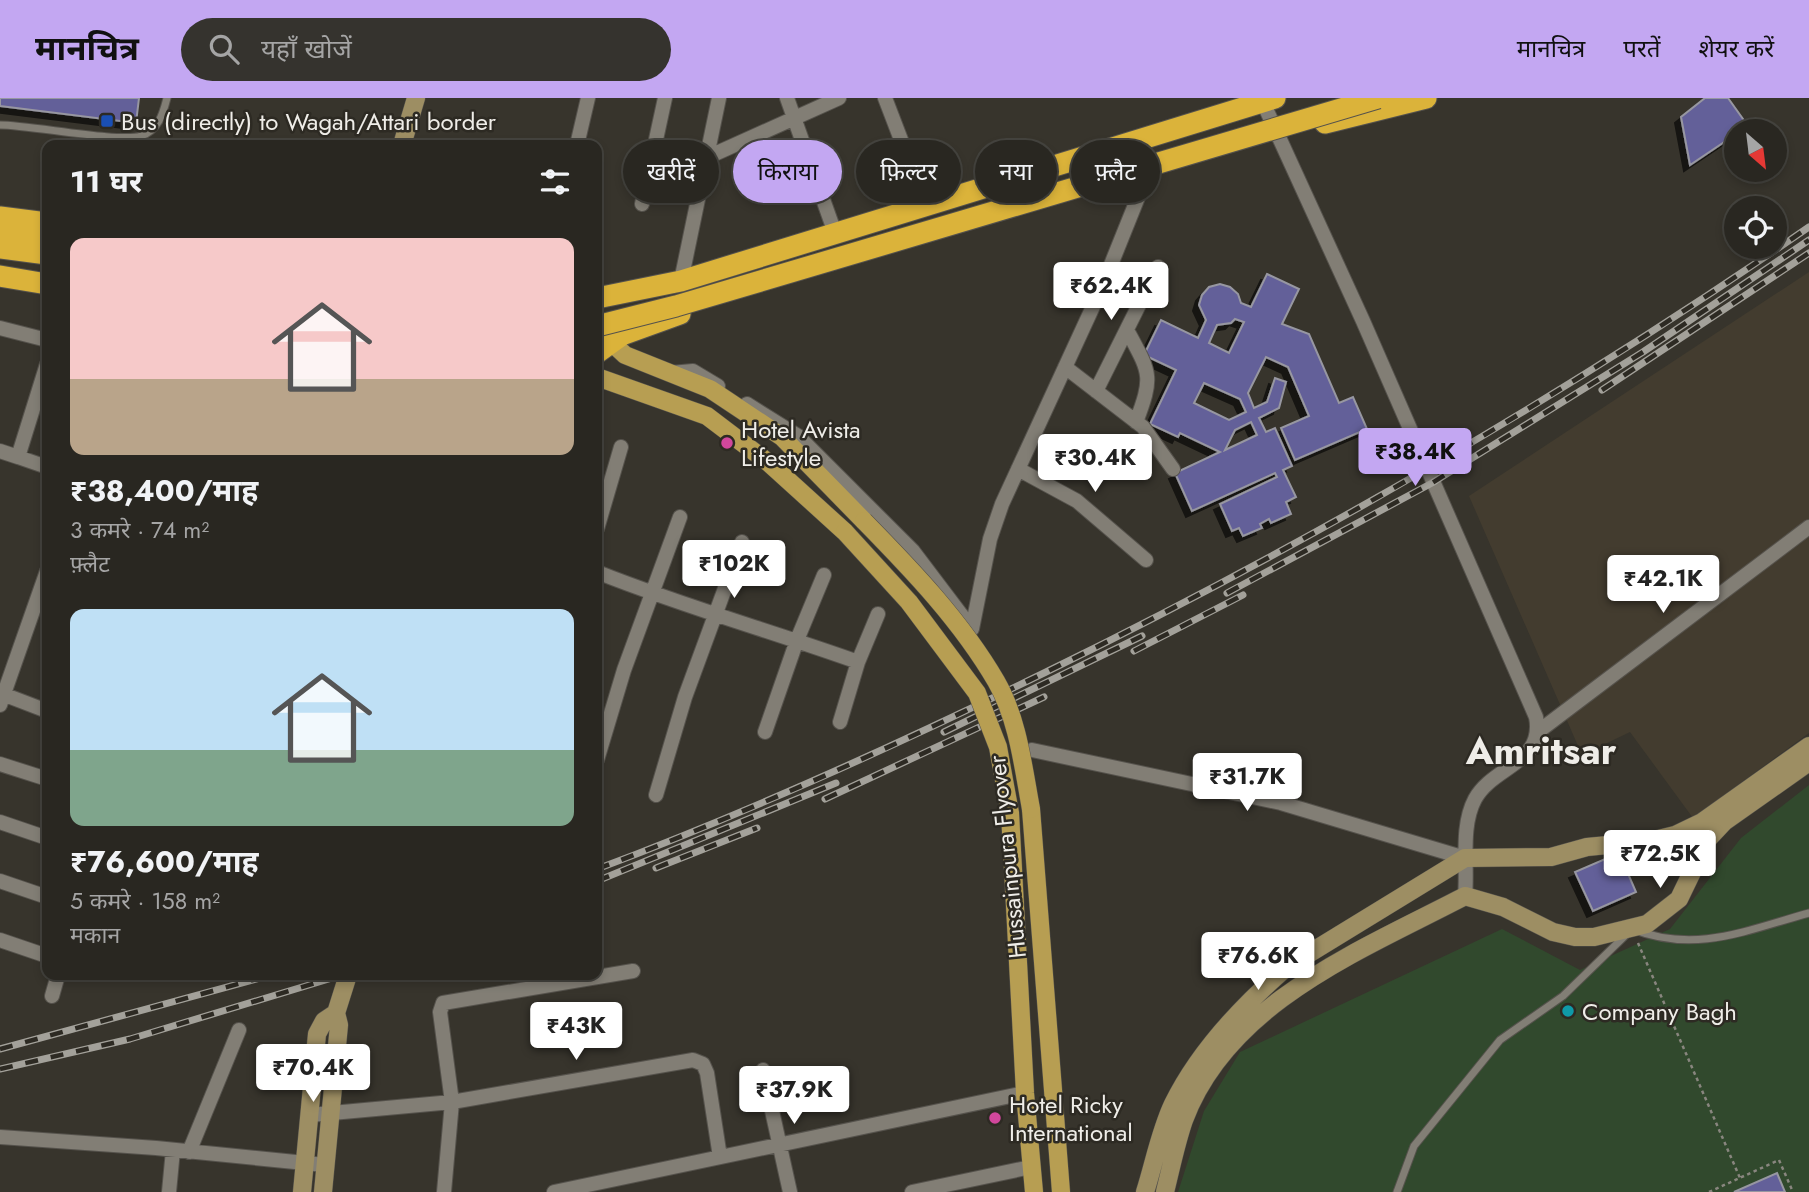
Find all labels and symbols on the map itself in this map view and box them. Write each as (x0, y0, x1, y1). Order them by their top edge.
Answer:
place label: Bus (directly) to Wagah/Attari border (121, 104, 497, 139)
marker: Bus (directly) to Wagah/Attari border (99, 113, 115, 129)
north arrow (1724, 119, 1787, 182)
pin: ₹62.4K (1054, 262, 1168, 322)
place label: Hotel Avista Lifestyle (741, 412, 861, 475)
pin: ₹38.4K (1358, 428, 1472, 488)
pin: ₹30.4K (1038, 434, 1152, 494)
marker: Hotel Avista Lifestyle (719, 435, 735, 451)
pin: ₹102K (685, 540, 783, 600)
pin: ₹42.1K (1606, 556, 1720, 615)
district label: Amritsar (1465, 723, 1617, 778)
street label: Hussainpura Flyover (979, 753, 1035, 960)
pin: ₹31.7K (1190, 754, 1304, 813)
pin: ₹72.5K (1603, 830, 1717, 890)
pin: ₹76.6K (1201, 932, 1315, 992)
place label: Company Bagh (1582, 994, 1737, 1029)
pin: ₹43K (535, 1002, 617, 1062)
marker: Company Bagh (1560, 1003, 1576, 1019)
pin: ₹70.4K (256, 1044, 370, 1104)
pin: ₹37.9K (737, 1066, 851, 1126)
place label: Hotel Ricky International (1009, 1087, 1133, 1150)
marker: Hotel Ricky International (987, 1110, 1003, 1126)

